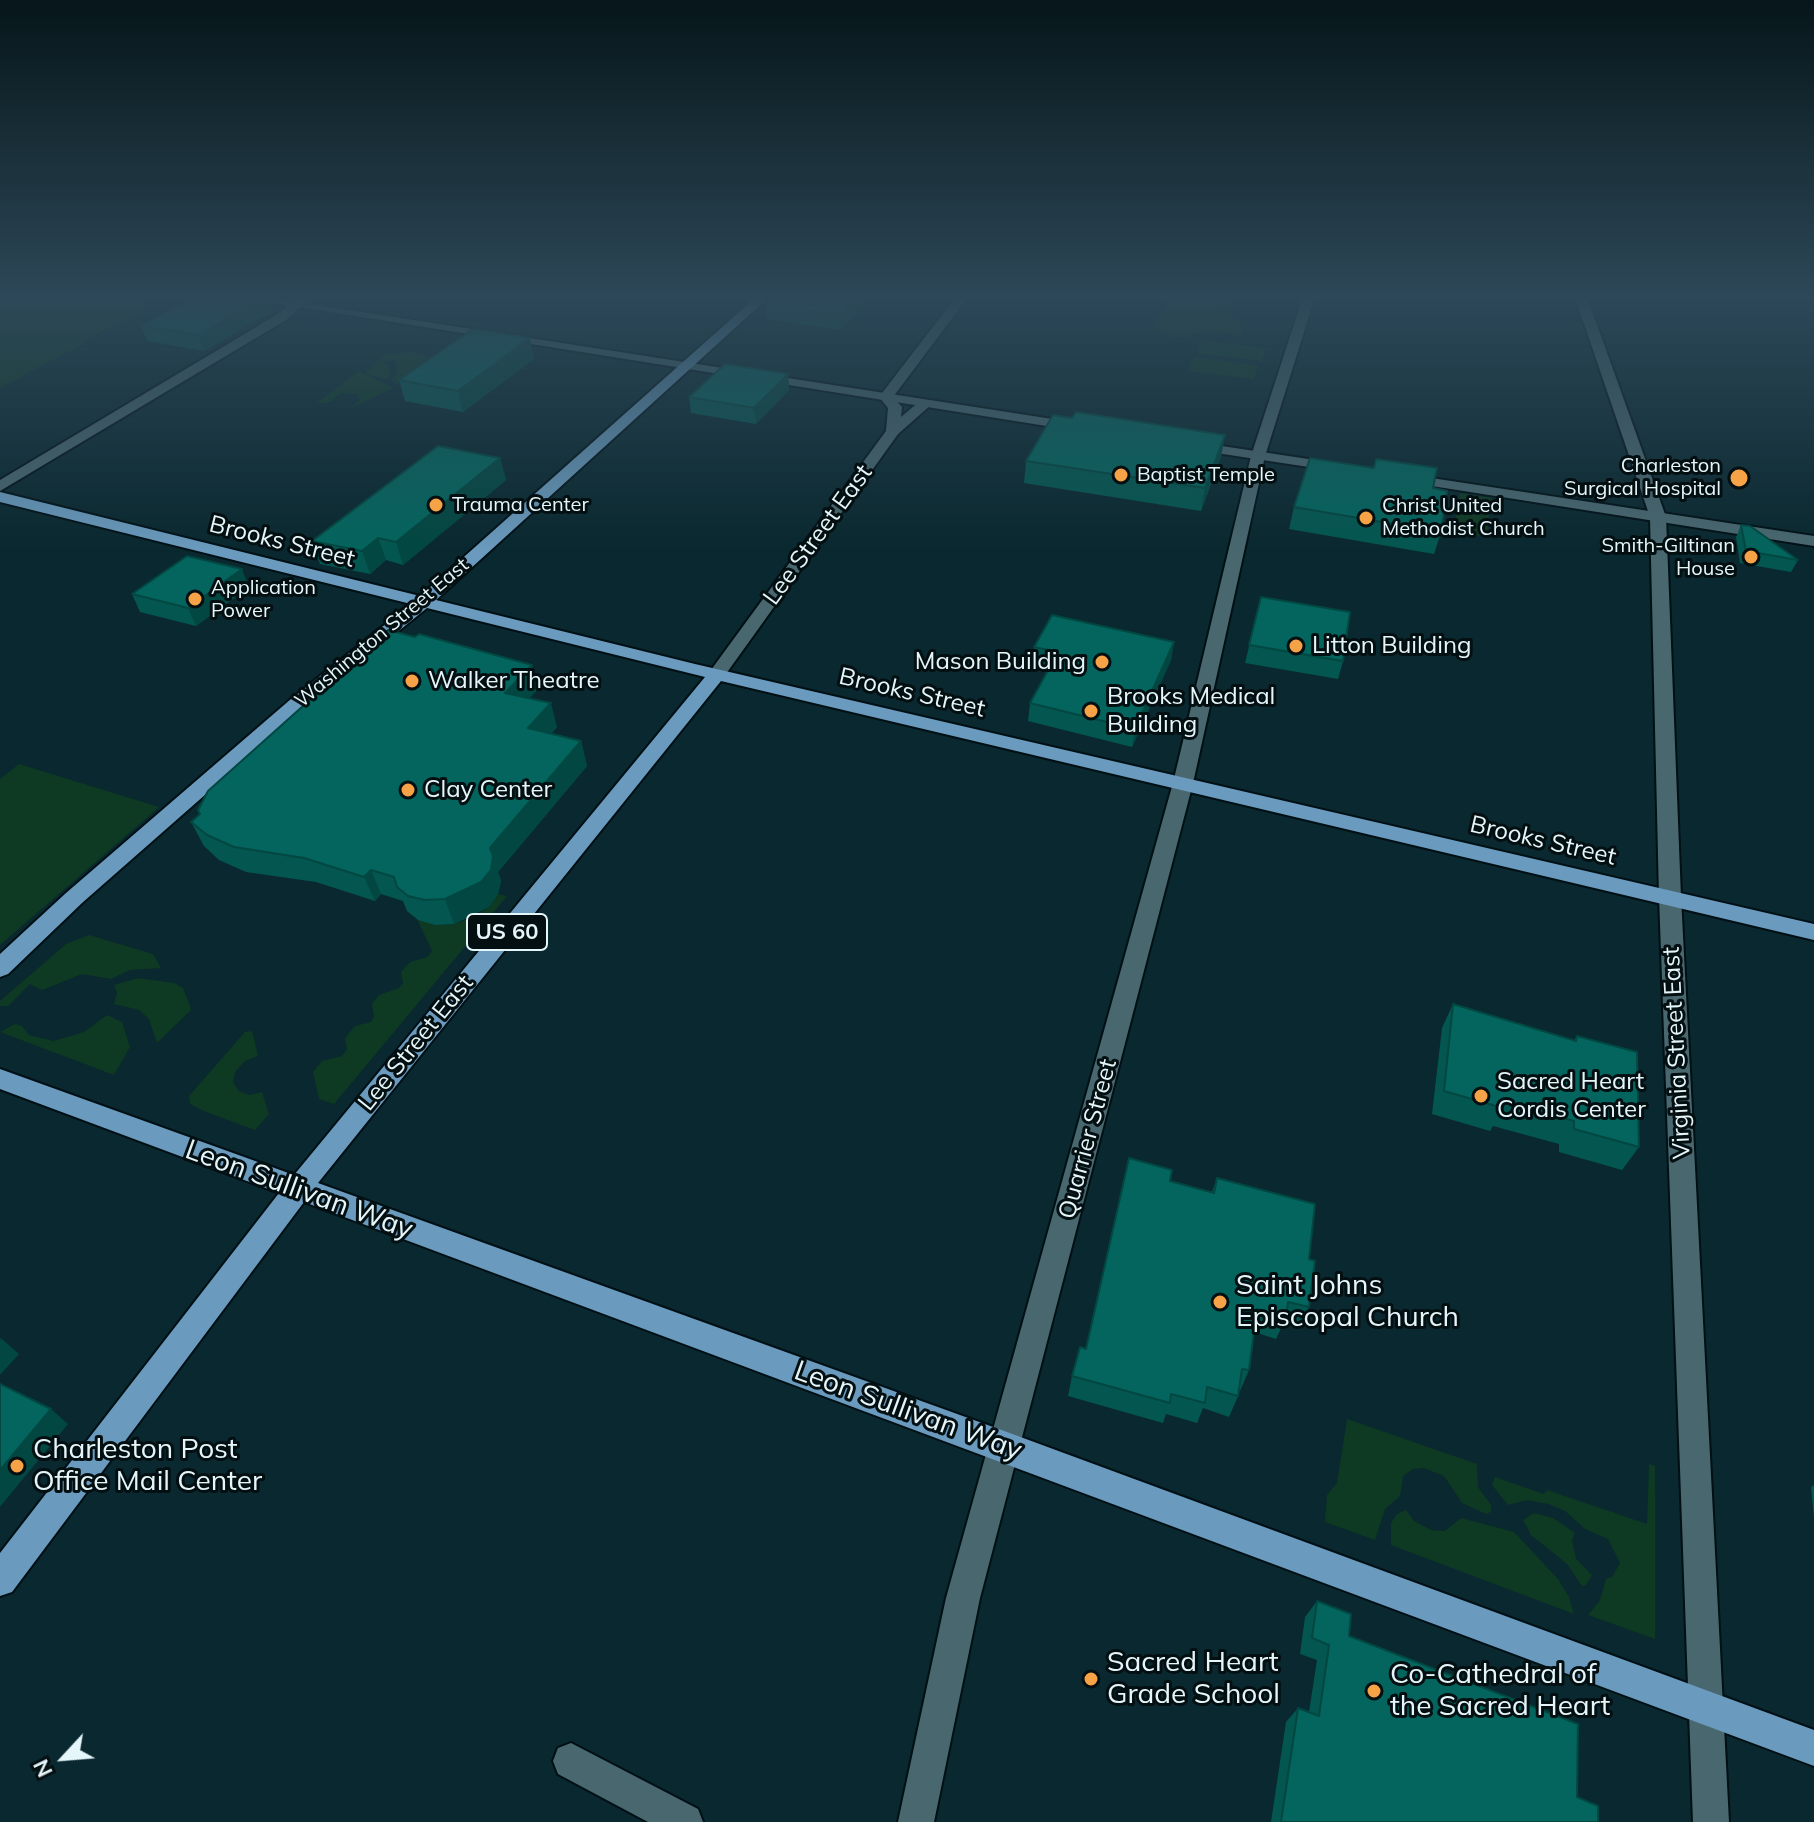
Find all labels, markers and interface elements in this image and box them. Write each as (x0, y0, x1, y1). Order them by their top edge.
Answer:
place label: Charleston Surgical Hospital (1564, 454, 1721, 501)
street label: Lee Street East (757, 459, 879, 611)
place label: Baptist Temple (1137, 463, 1275, 487)
marker: Baptist Temple (1112, 466, 1130, 484)
marker: Charleston Surgical Hospital (1728, 467, 1750, 489)
place label: Trauma Center (452, 493, 589, 517)
place label: Christ United Methodist Church (1382, 494, 1545, 541)
marker: Trauma Center (427, 496, 445, 514)
marker: Christ United Methodist Church (1357, 509, 1375, 527)
street label: Brooks Street (206, 510, 358, 574)
place label: Smith-Giltinan House (1602, 534, 1735, 581)
marker: Smith-Giltinan House (1742, 548, 1760, 566)
street label: Washington Street East (290, 553, 474, 713)
place label: Application Power (211, 576, 316, 623)
marker: Application Power (186, 590, 204, 608)
place label: Litton Building (1312, 632, 1471, 660)
marker: Litton Building (1287, 637, 1305, 655)
place label: Mason Building (915, 648, 1086, 676)
marker: Mason Building (1093, 653, 1111, 671)
street label: Brooks Street (836, 662, 988, 724)
place label: Walker Theatre (428, 667, 600, 695)
marker: Walker Theatre (403, 672, 421, 690)
place label: Brooks Medical Building (1107, 683, 1275, 739)
marker: Brooks Medical Building (1082, 702, 1100, 720)
place label: Clay Center (424, 776, 552, 804)
marker: Clay Center (399, 781, 417, 799)
street label: Brooks Street (1467, 810, 1619, 872)
road number: US 60 (467, 914, 547, 950)
street label: Virginia Street East (1657, 946, 1697, 1160)
street label: Lee Street East (352, 969, 480, 1117)
street label: Quarrier Street (1053, 1056, 1123, 1222)
place label: Sacred Heart Cordis Center (1497, 1068, 1646, 1124)
marker: Sacred Heart Cordis Center (1472, 1087, 1490, 1105)
street label: Leon Sullivan Way (181, 1133, 417, 1247)
place label: Saint Johns Episcopal Church (1236, 1269, 1459, 1335)
marker: Saint Johns Episcopal Church (1211, 1293, 1229, 1311)
street label: Leon Sullivan Way (790, 1354, 1026, 1468)
place label: Charleston Post Office Mail Center (33, 1433, 262, 1499)
marker: Charleston Post Office Mail Center (8, 1457, 26, 1475)
place label: Sacred Heart Grade School (1107, 1646, 1280, 1712)
place label: Co-Cathedral of the Sacred Heart (1390, 1658, 1610, 1724)
marker: Sacred Heart Grade School (1082, 1670, 1100, 1688)
marker: Co-Cathedral of the Sacred Heart (1365, 1682, 1383, 1700)
north arrow (24, 1718, 104, 1798)
text: N (26, 1755, 59, 1782)

